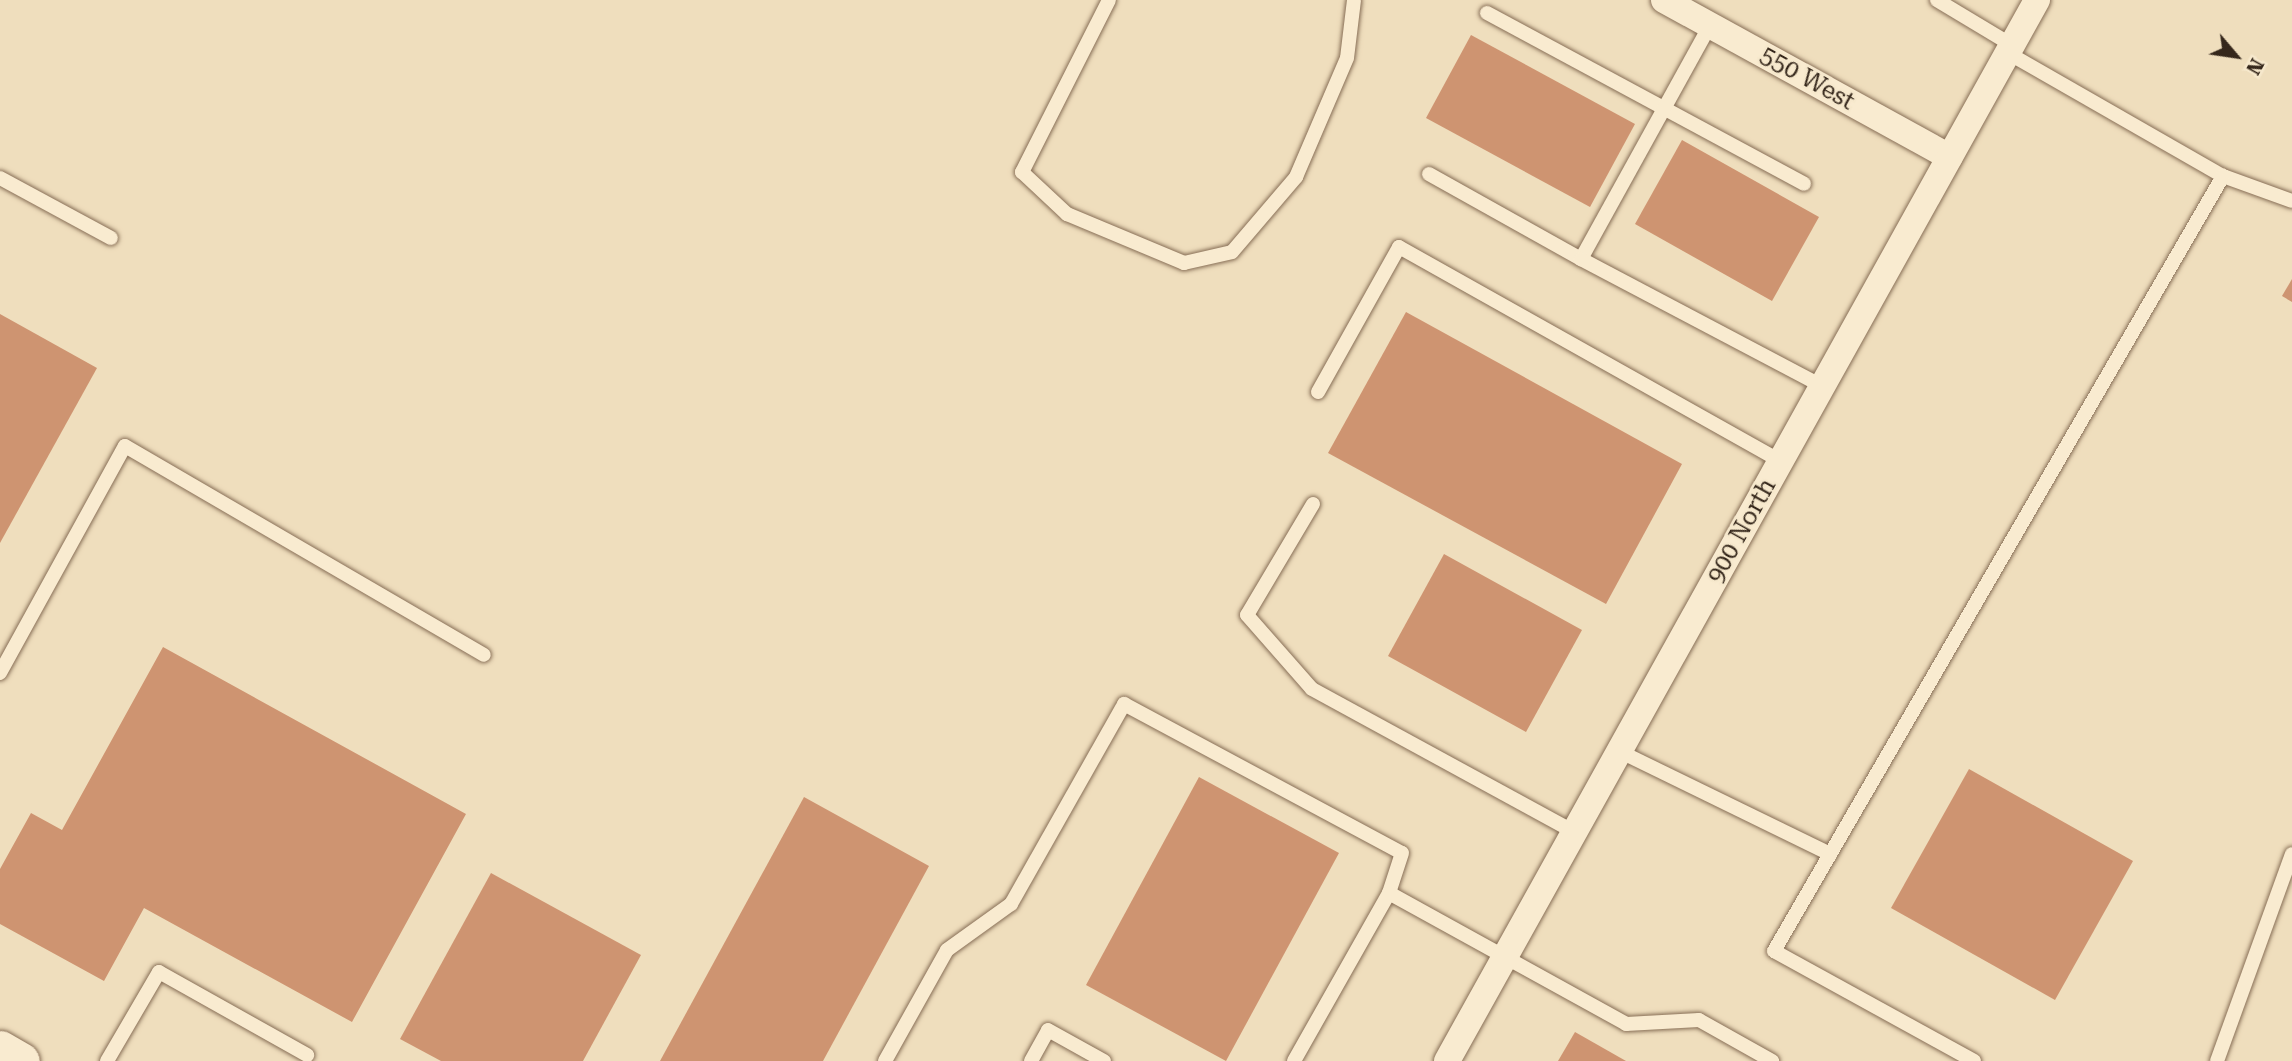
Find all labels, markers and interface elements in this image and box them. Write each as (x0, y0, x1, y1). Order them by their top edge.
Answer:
north arrow (2201, 21, 2271, 91)
street label: 550 West (1755, 41, 1859, 117)
text: N (2241, 54, 2268, 78)
street label: 900 North (1702, 474, 1782, 588)

